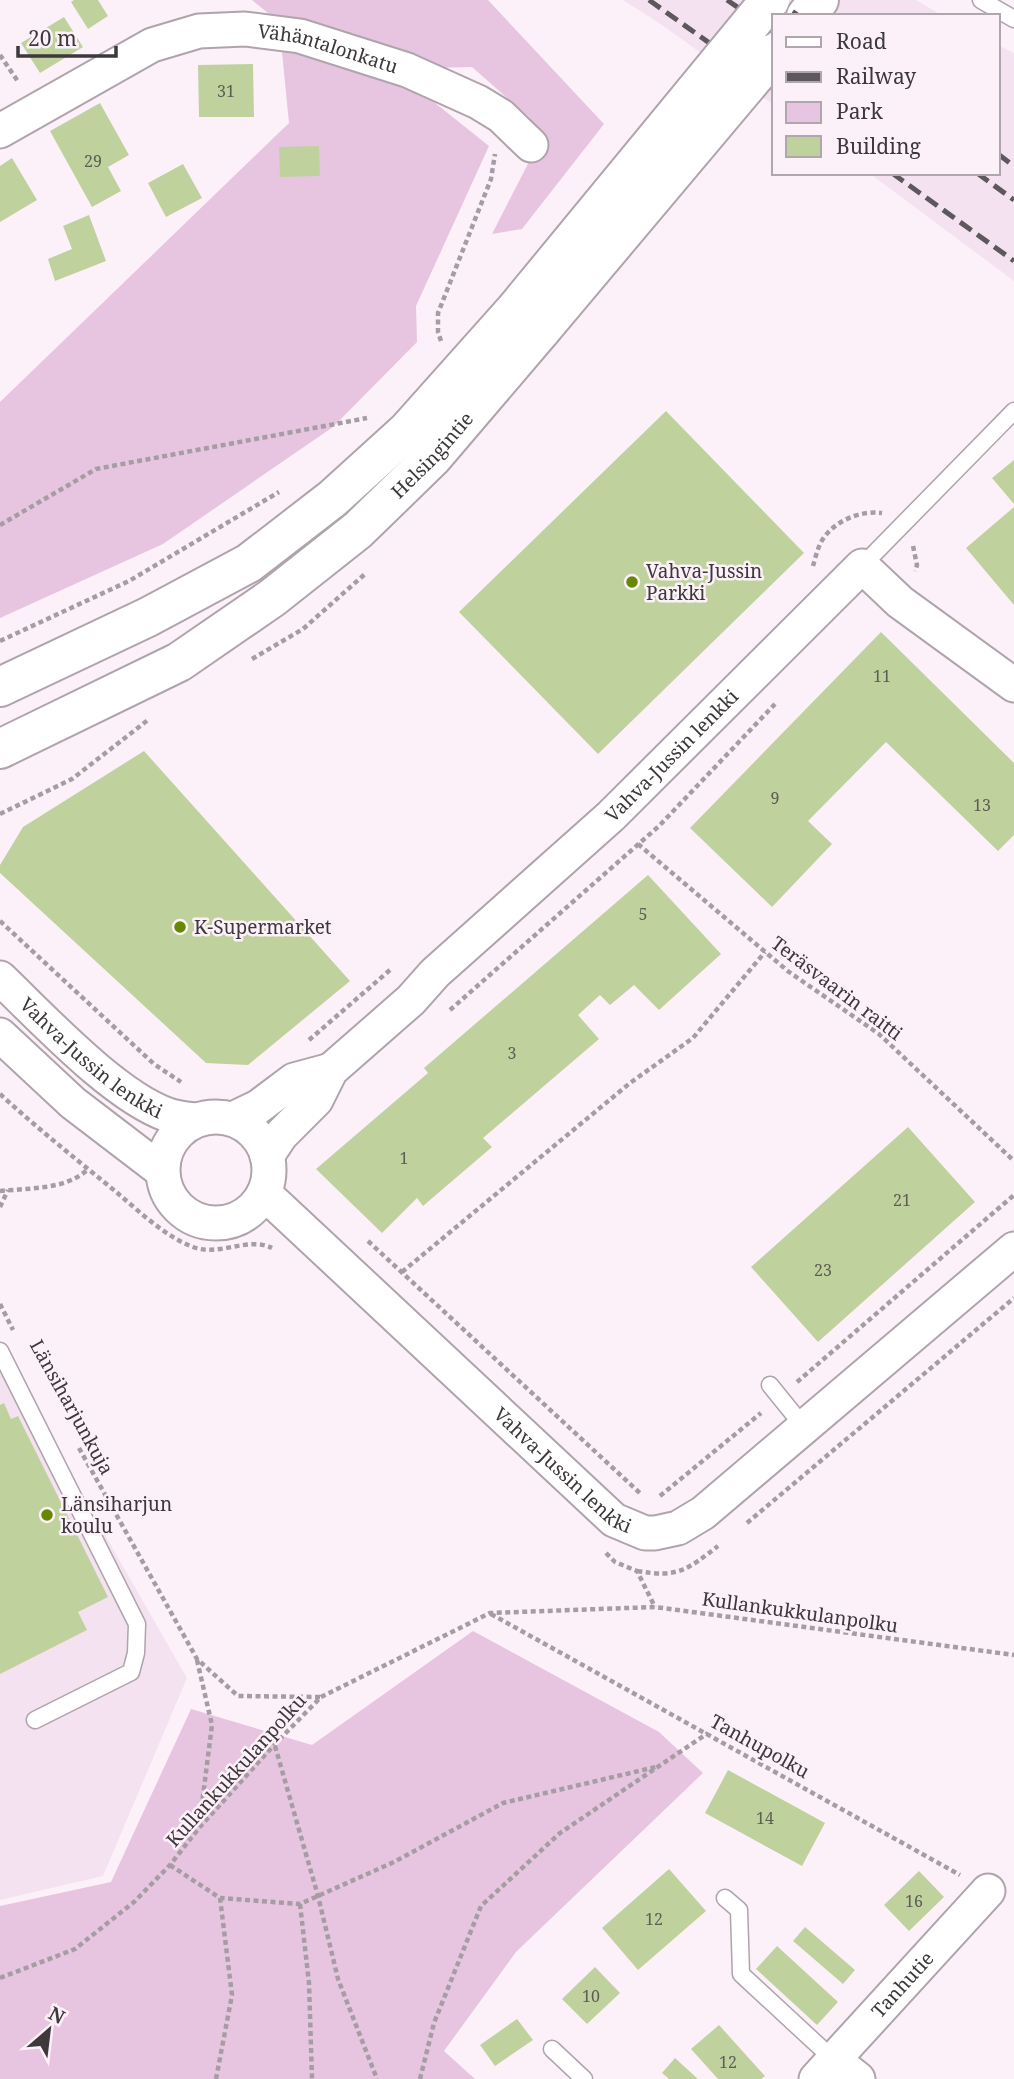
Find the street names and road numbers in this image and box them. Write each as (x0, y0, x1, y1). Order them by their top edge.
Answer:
street label: Vähäntalonkatu (256, 18, 401, 79)
street label: Helsingintie (385, 406, 479, 504)
street label: Vahva-Jussin lenkki (599, 684, 744, 828)
street label: Teräsvaarin raitti (766, 930, 908, 1046)
street label: Vahva-Jussin lenkki (14, 992, 167, 1124)
street label: Länsiharjunkuja (24, 1335, 120, 1479)
street label: Vahva-Jussin lenkki (488, 1401, 636, 1539)
street label: Kullankukkulanpolku (700, 1585, 900, 1639)
street label: Kullankukkulanpolku (160, 1688, 312, 1852)
street label: Tanhupolku (706, 1708, 814, 1784)
street label: Tanhutie (865, 1946, 939, 2023)

